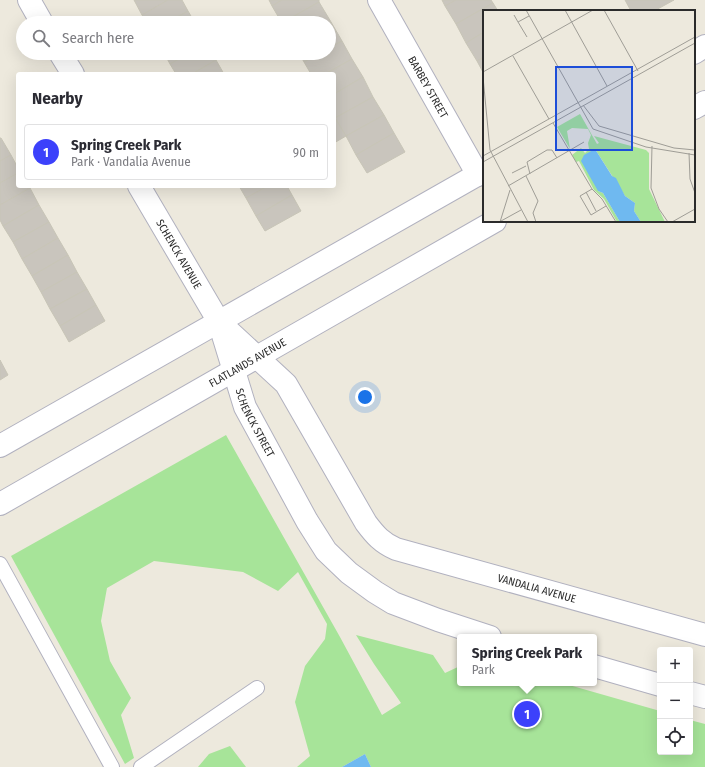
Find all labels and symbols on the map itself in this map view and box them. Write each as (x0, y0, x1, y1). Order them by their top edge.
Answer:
inset map (483, 10, 695, 222)
street label: BARBEY STREET (406, 54, 451, 121)
street label: SCHENCK AVENUE (154, 217, 205, 291)
street label: FLATLANDS AVENUE (207, 335, 288, 390)
street label: SCHENCK STREET (233, 387, 278, 460)
your location (355, 387, 375, 407)
street label: VANDALIA AVENUE (496, 571, 577, 605)
pin: 1 (514, 699, 540, 729)

